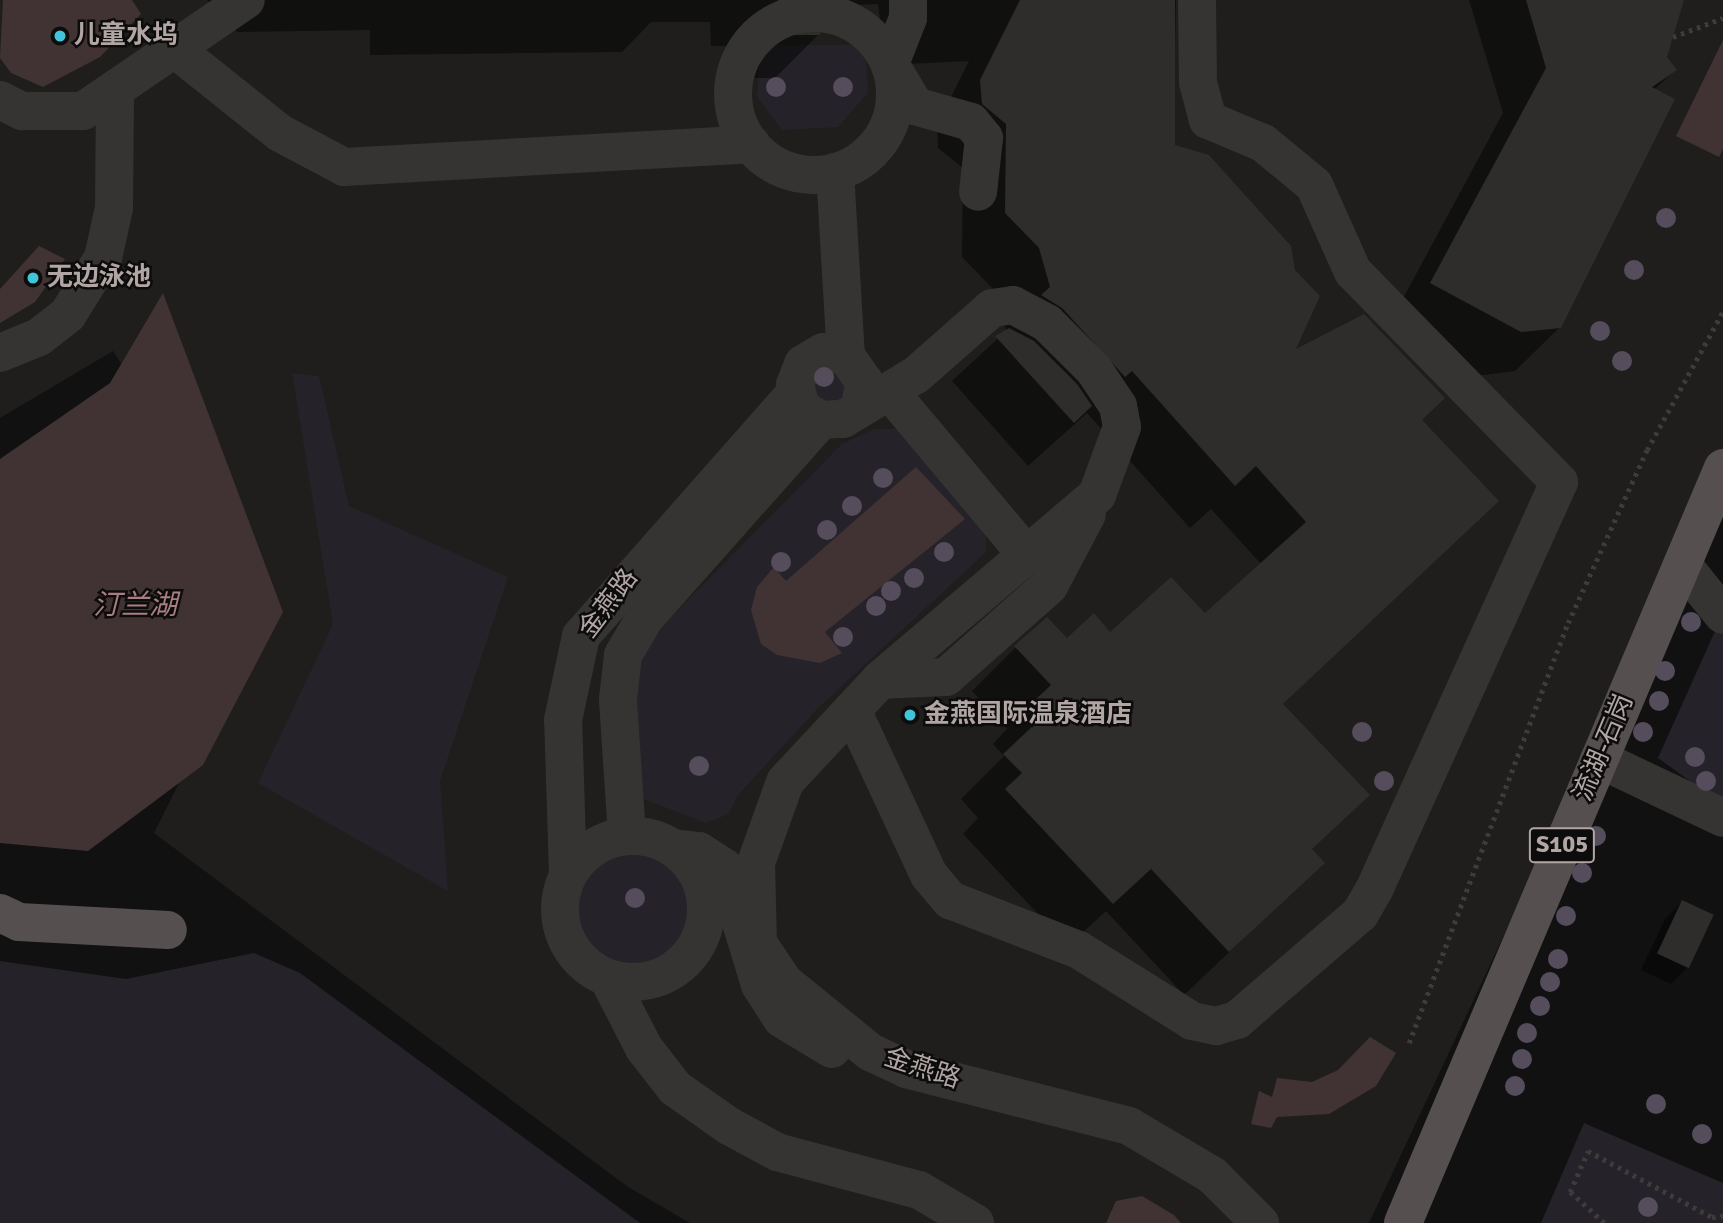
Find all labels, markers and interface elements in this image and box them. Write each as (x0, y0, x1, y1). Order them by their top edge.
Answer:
place label: 儿童水坞 (74, 20, 178, 52)
marker: 儿童水坞 (52, 28, 68, 44)
place label: 无边泳池 (47, 262, 151, 294)
marker: 无边泳池 (25, 270, 41, 286)
street label: 金燕路 (573, 563, 645, 645)
water label: 汀兰湖 (93, 588, 177, 622)
street label: 流湖-石岗 (1568, 690, 1640, 806)
place label: 金燕国际温泉酒店 (924, 699, 1132, 731)
marker: 金燕国际温泉酒店 (902, 707, 918, 723)
road number: S105 (1529, 824, 1595, 866)
street label: 金燕路 (880, 1042, 964, 1096)

